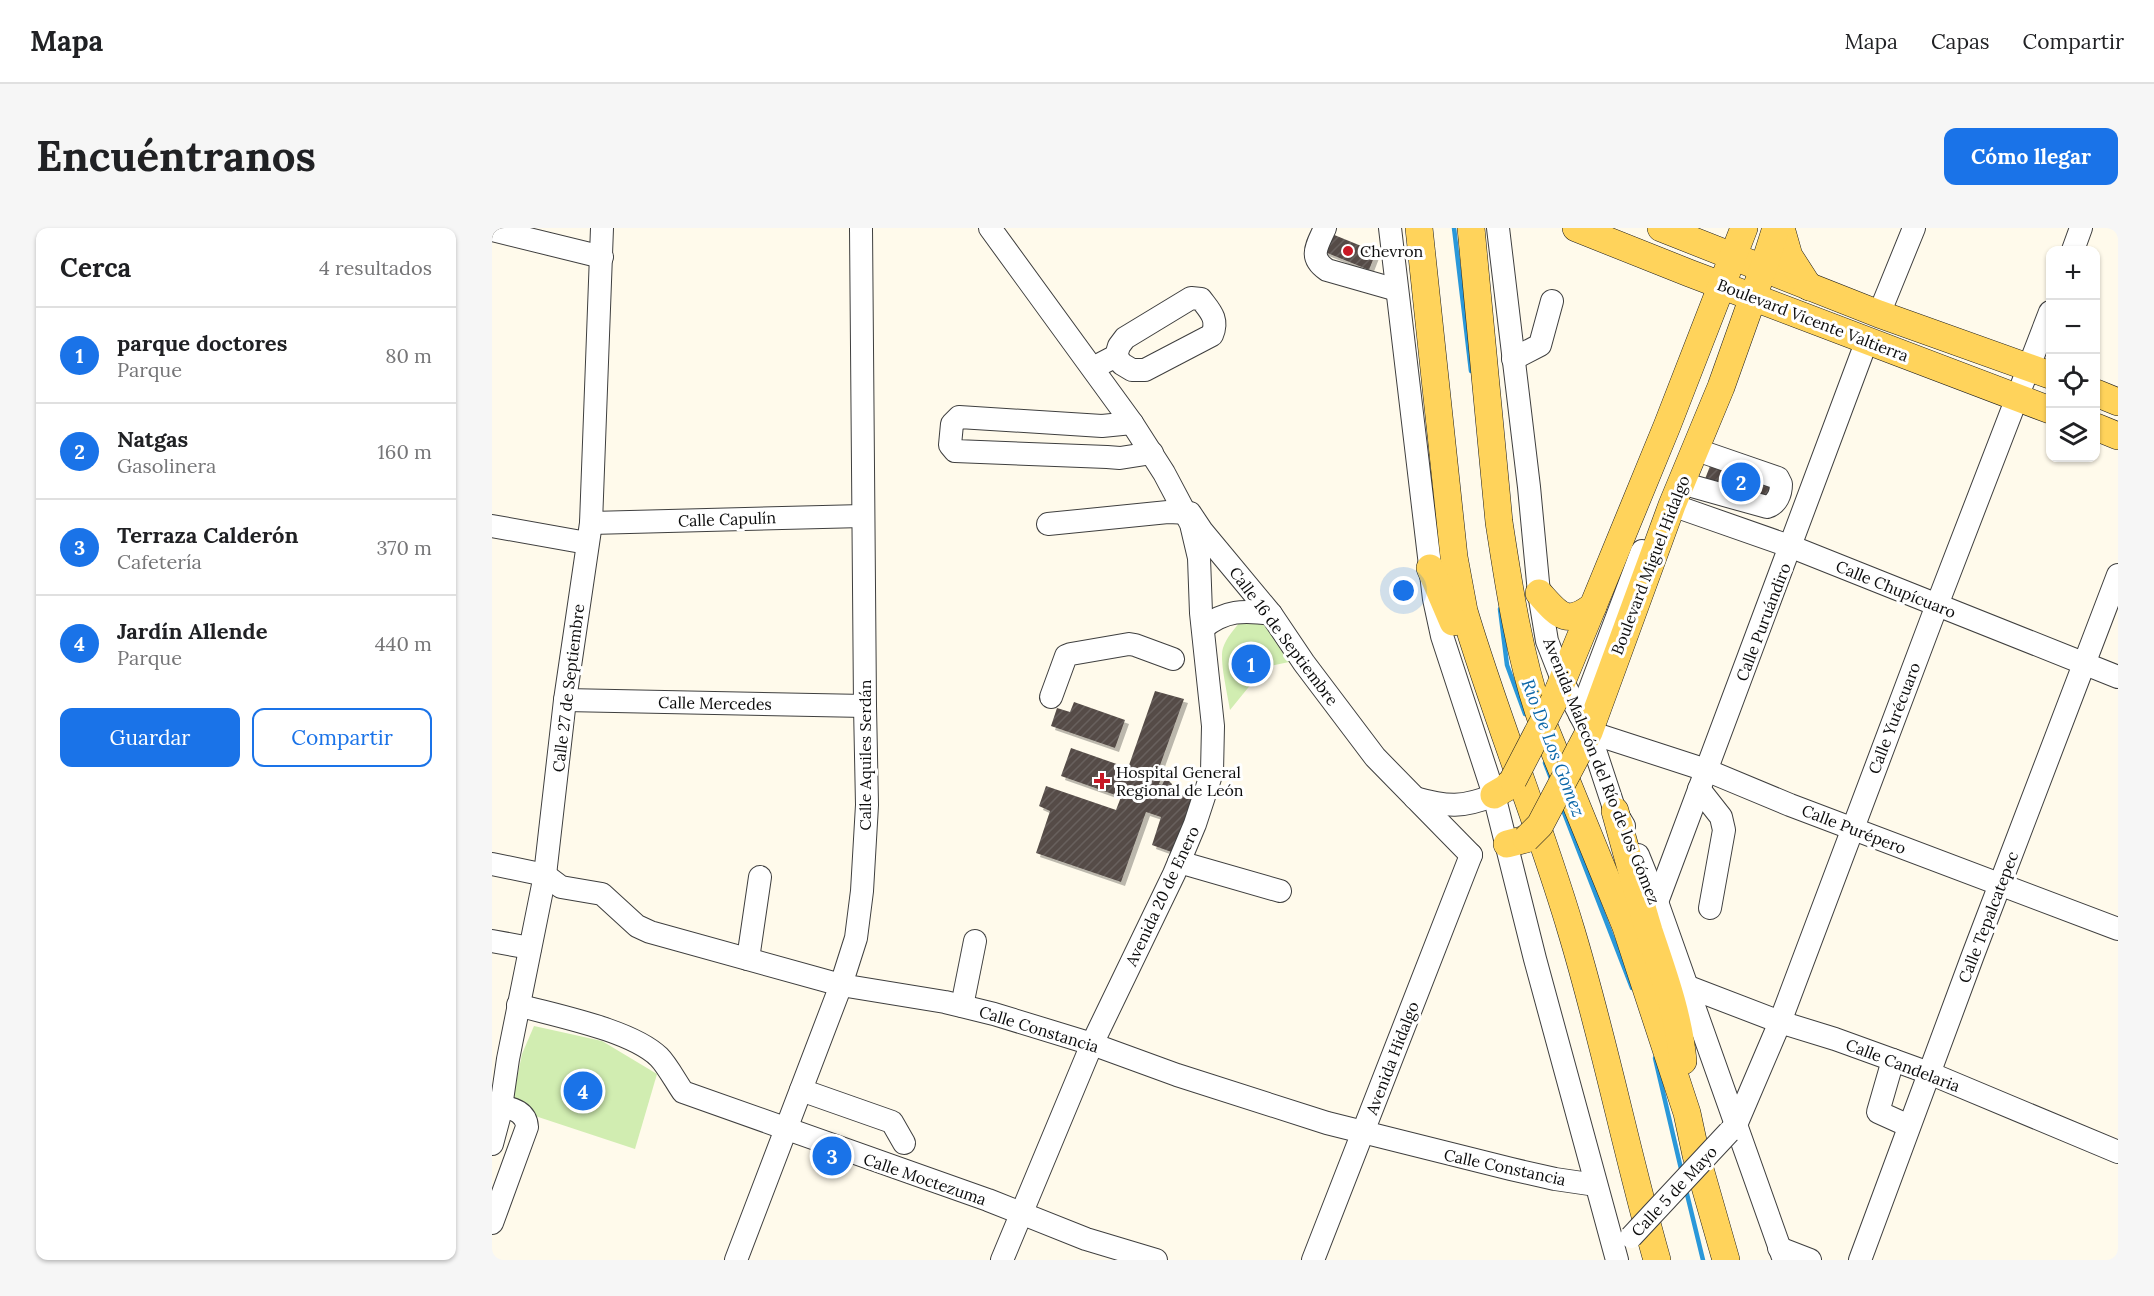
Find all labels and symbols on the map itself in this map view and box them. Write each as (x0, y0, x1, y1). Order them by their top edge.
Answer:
place label: Chevron (1360, 241, 1424, 261)
marker: Chevron (1341, 244, 1355, 258)
street label: Boulevard Vicente Valtierra (1715, 274, 1911, 366)
pin: 2 (1722, 460, 1760, 504)
street label: Boulevard Miguel Hidalgo (1607, 472, 1693, 658)
street label: Calle Capulín (678, 507, 777, 531)
street label: Calle Chupícuaro (1833, 556, 1959, 622)
street label: Calle Puruándiro (1731, 560, 1795, 684)
street label: Calle 16 de Septiembre (1226, 563, 1342, 709)
your location (1389, 576, 1418, 605)
street label: Calle 27 de Septiembre (548, 602, 588, 773)
street label: Avenida Malecón del Río de los Gómez (1539, 634, 1665, 907)
pin: 1 (1232, 642, 1270, 686)
street label: Calle Yurécuaro (1864, 659, 1924, 777)
water label: Rio De Los Gomez (1517, 676, 1590, 820)
street label: Calle Aquiles Serdán (855, 679, 875, 831)
street label: Calle Mercedes (658, 692, 772, 714)
place label: Hospital General Regional de León (1116, 762, 1244, 800)
marker: Hospital General Regional de León (1093, 772, 1111, 790)
street label: Calle Purépero (1799, 800, 1909, 858)
street label: Avenida 20 de Enero (1120, 823, 1203, 970)
street label: Calle Tepalcatepec (1954, 848, 2022, 986)
street label: Avenida Hidalgo (1361, 999, 1423, 1118)
street label: Calle Constancia (977, 1001, 1101, 1057)
street label: Calle Candelaria (1843, 1034, 1963, 1096)
pin: 4 (564, 1068, 602, 1114)
pin: 3 (812, 1134, 852, 1178)
street label: Calle 5 de Mayo (1627, 1141, 1721, 1241)
street label: Calle Constancia (1442, 1144, 1568, 1190)
street label: Calle Moctezuma (861, 1149, 989, 1209)

